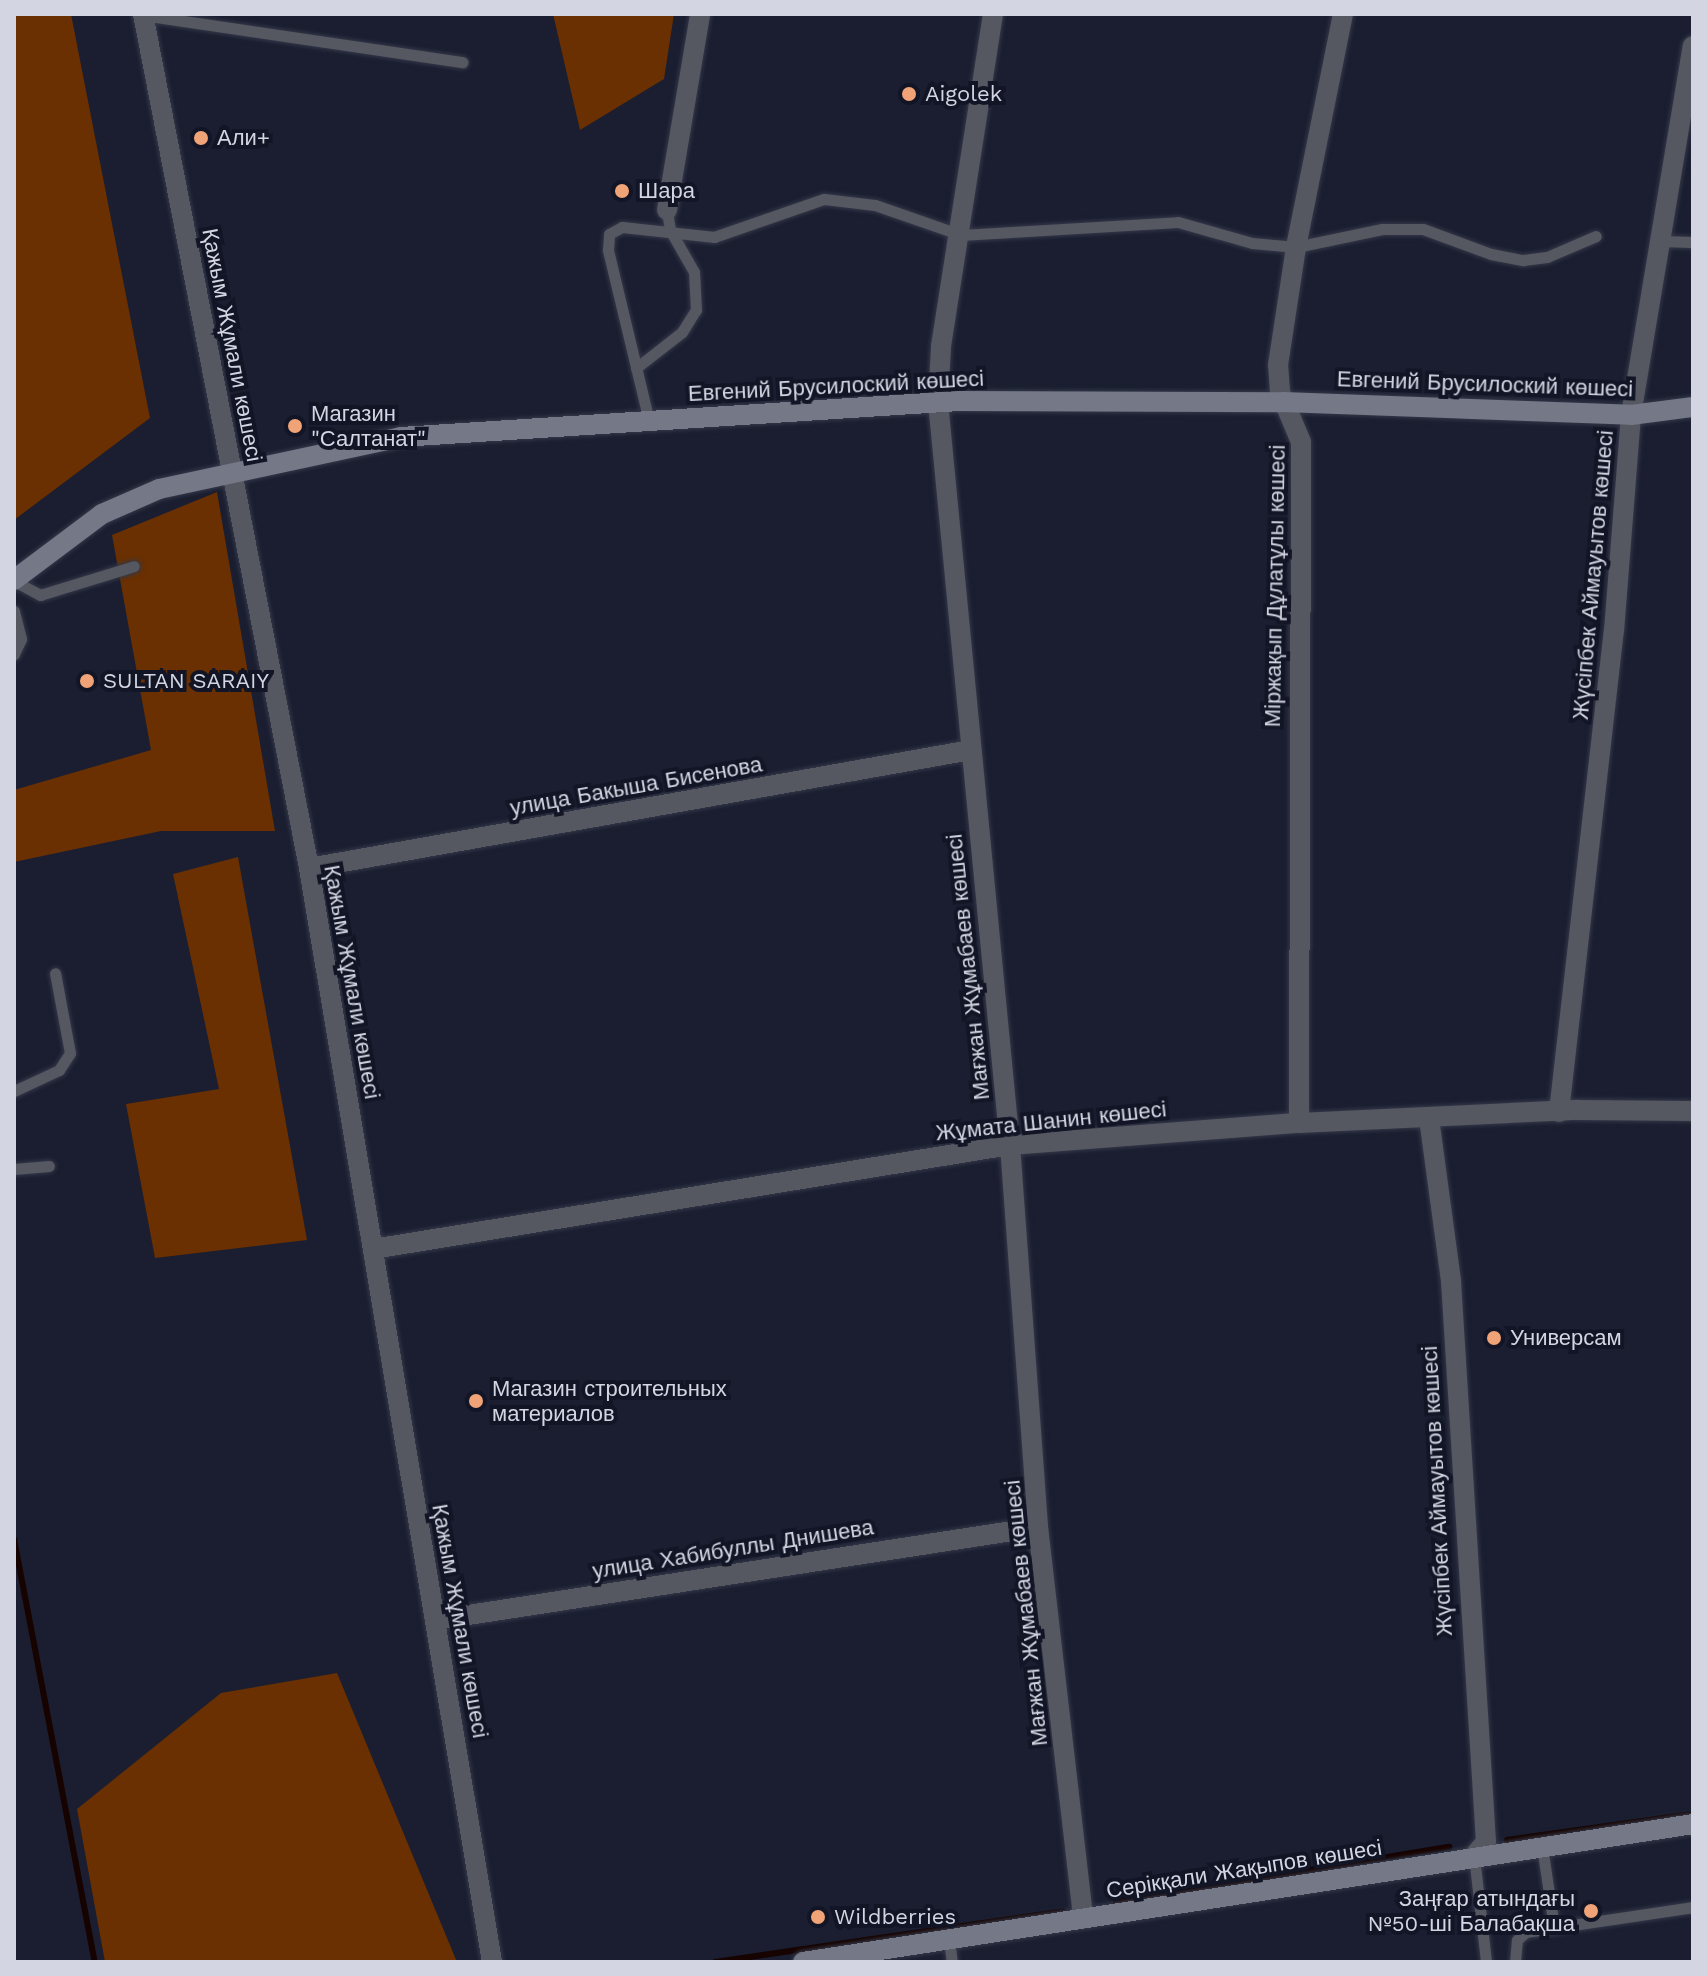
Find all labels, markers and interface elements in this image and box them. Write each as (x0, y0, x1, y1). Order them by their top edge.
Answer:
place label: Aigolek (925, 81, 1002, 107)
marker: Aigolek (900, 85, 918, 103)
place label: Али+ (217, 125, 270, 151)
marker: Али+ (192, 129, 210, 147)
place label: Шара (638, 178, 695, 204)
marker: Шара (613, 182, 631, 200)
street label: Қажым Жұмали көшесі (196, 226, 268, 464)
street label: Евгений Брусилоский көшесі (687, 365, 985, 407)
street label: Евгений Брусилоский көшесі (1336, 366, 1634, 402)
place label: Магазин "Салтанат" (311, 400, 426, 452)
marker: Магазин "Салтанат" (286, 417, 304, 435)
street label: Жүсіпбек Аймауытов көшесі (1567, 429, 1619, 721)
street label: Міржақып Дұлатұлы көшесі (1259, 444, 1291, 728)
place label: SULTAN SARAIY (103, 668, 269, 694)
marker: SULTAN SARAIY (78, 672, 96, 690)
street label: улица Бакыша Бисенова (508, 751, 764, 821)
street label: Мағжан Жұмабаев көшесі (941, 833, 995, 1101)
street label: Қажым Жұмали көшесі (318, 863, 386, 1101)
street label: Жұмата Шанин көшесі (934, 1096, 1168, 1146)
place label: Универсам (1510, 1325, 1622, 1351)
marker: Универсам (1485, 1329, 1503, 1347)
street label: Жүсіпбек Аймауытов көшесі (1416, 1345, 1458, 1637)
place label: Магазин строительных материалов (492, 1375, 727, 1426)
marker: Магазин строительных материалов (467, 1392, 485, 1410)
street label: Мағжан Жұмабаев көшесі (999, 1479, 1053, 1747)
street label: Қажым Жұмали көшесі (426, 1502, 494, 1740)
street label: улица Хабибуллы Днишева (591, 1514, 875, 1584)
street label: Серікқали Жақыпов көшесі (1104, 1834, 1384, 1904)
place label: Заңғар атындағы №50-ші Балабақша (1368, 1885, 1575, 1936)
marker: Заңғар атындағы №50-ші Балабақша (1582, 1902, 1600, 1920)
place label: Wildberries (834, 1904, 956, 1930)
marker: Wildberries (809, 1908, 827, 1926)

